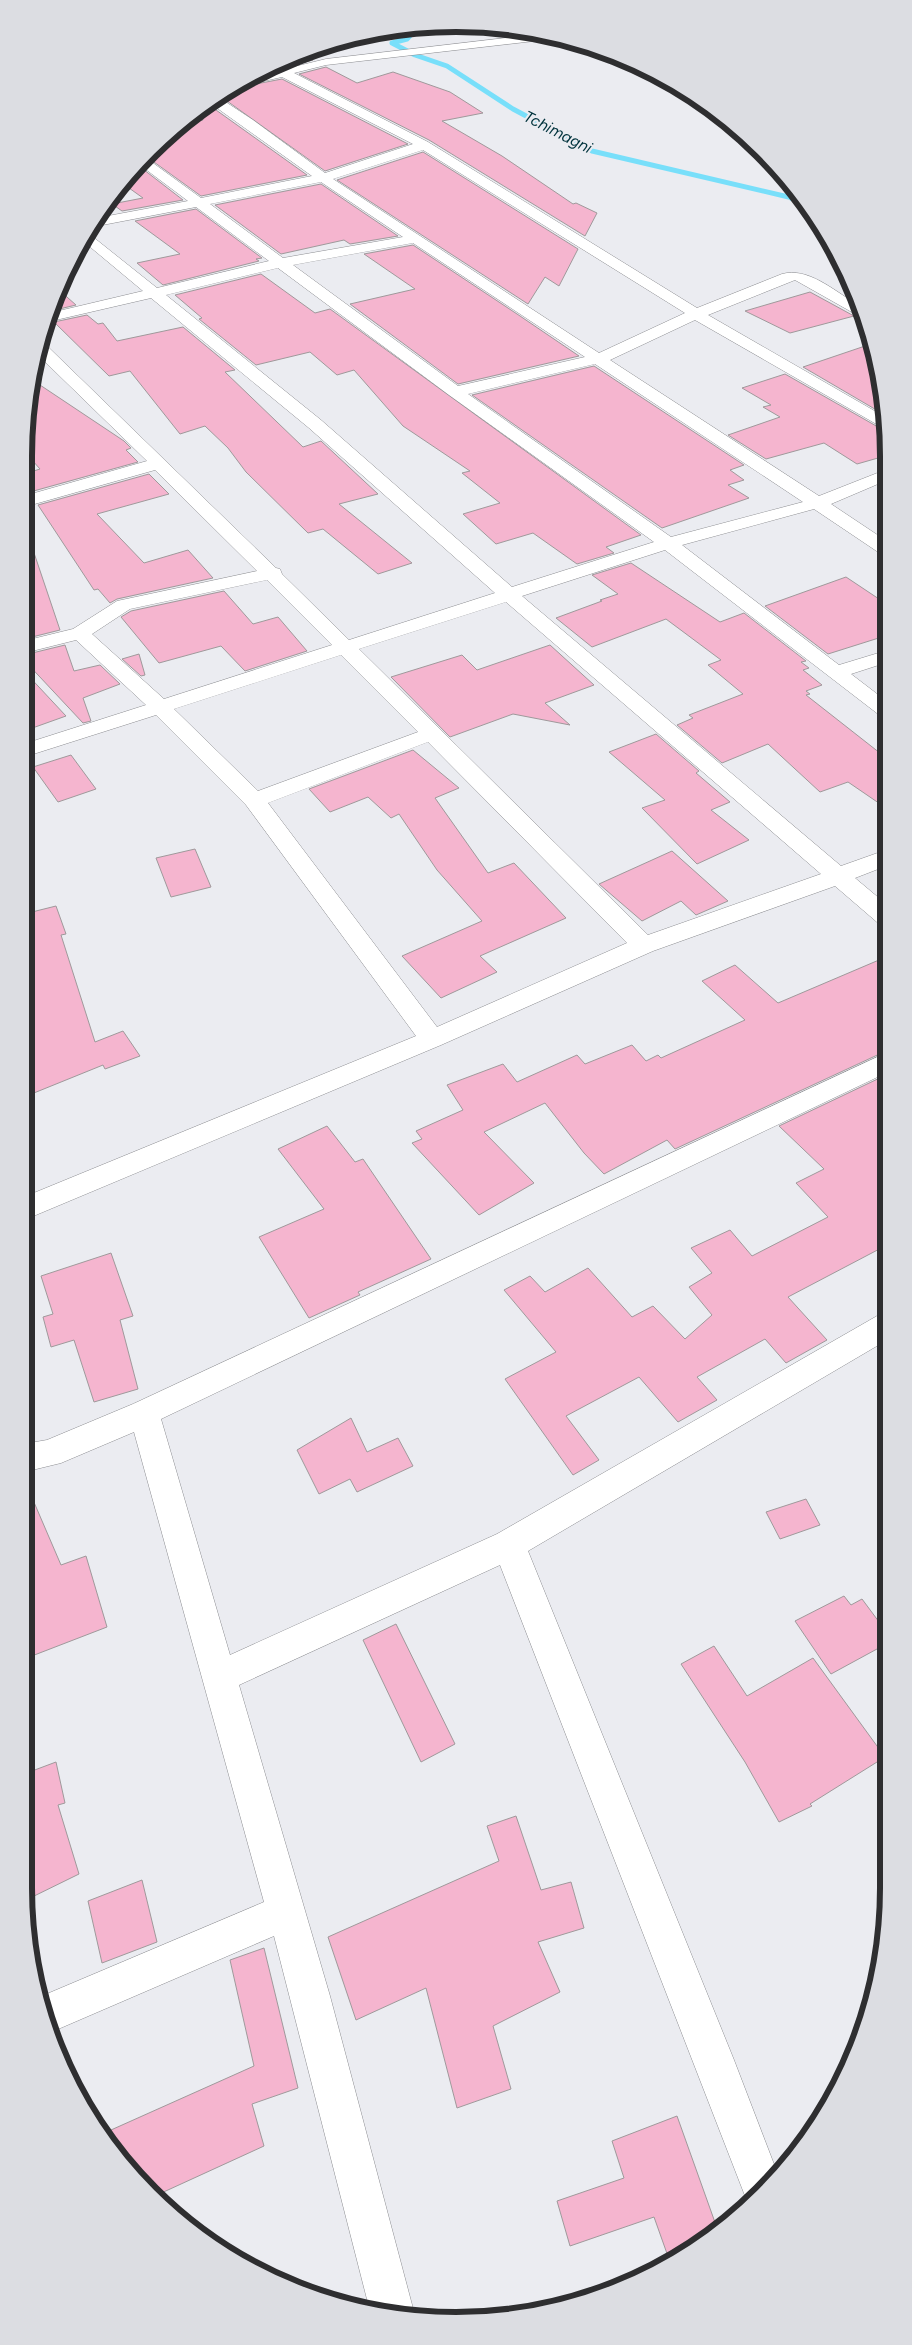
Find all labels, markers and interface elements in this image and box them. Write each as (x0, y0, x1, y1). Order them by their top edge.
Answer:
water label: Tchimagni (521, 107, 596, 157)

